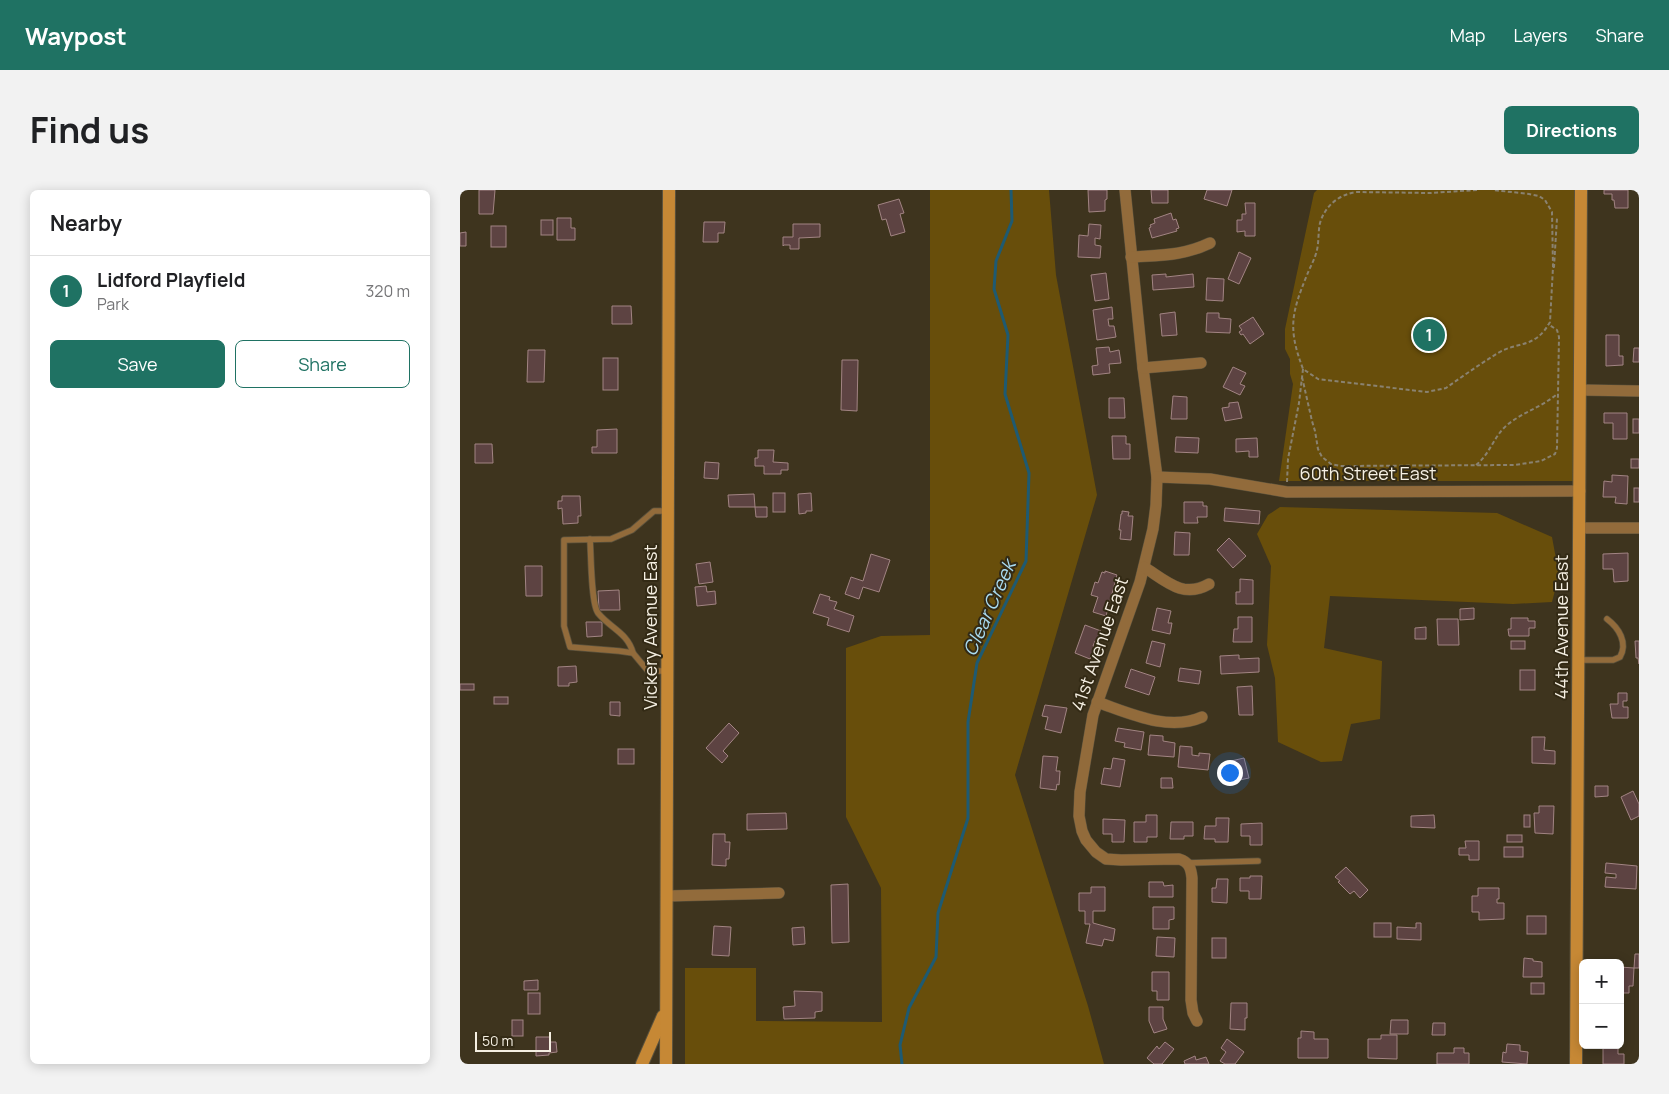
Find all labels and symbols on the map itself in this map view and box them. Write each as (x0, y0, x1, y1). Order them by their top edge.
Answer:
pin: 1 (1413, 316, 1445, 354)
street label: 60th Street East (1299, 461, 1437, 485)
street label: Vickery Avenue East (638, 544, 662, 710)
water label: Clear Creek (956, 554, 1023, 660)
street label: 44th Avenue East (1549, 554, 1573, 700)
street label: 41st Avenue East (1065, 574, 1133, 714)
your location (1217, 760, 1243, 786)
scale bar (475, 1029, 551, 1052)

